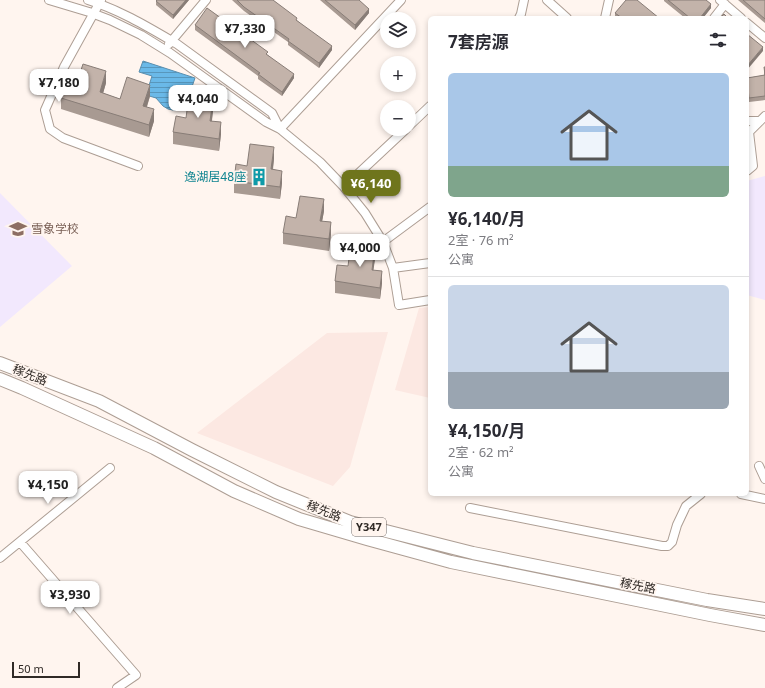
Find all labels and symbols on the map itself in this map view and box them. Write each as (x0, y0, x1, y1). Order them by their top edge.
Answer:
pin: ¥7,330 (212, 15, 278, 49)
pin: ¥7,180 (26, 69, 92, 103)
pin: ¥4,040 (165, 85, 231, 119)
building icon: 逸湖居48座 (249, 167, 269, 187)
place label: 逸湖居48座 (184, 168, 246, 185)
pin: ¥6,140 (338, 170, 404, 204)
school or university icon: 雪象学校 (8, 219, 28, 239)
place label: 雪象学校 (31, 220, 79, 237)
pin: ¥4,000 (327, 234, 393, 268)
street label: 稼先路 (10, 360, 50, 389)
pin: ¥4,150 (15, 471, 81, 505)
street label: 稼先路 (304, 496, 344, 525)
road number: Y347 (352, 518, 386, 536)
street label: 稼先路 (619, 574, 657, 597)
pin: ¥3,930 (37, 581, 103, 615)
scale bar (12, 660, 80, 679)

